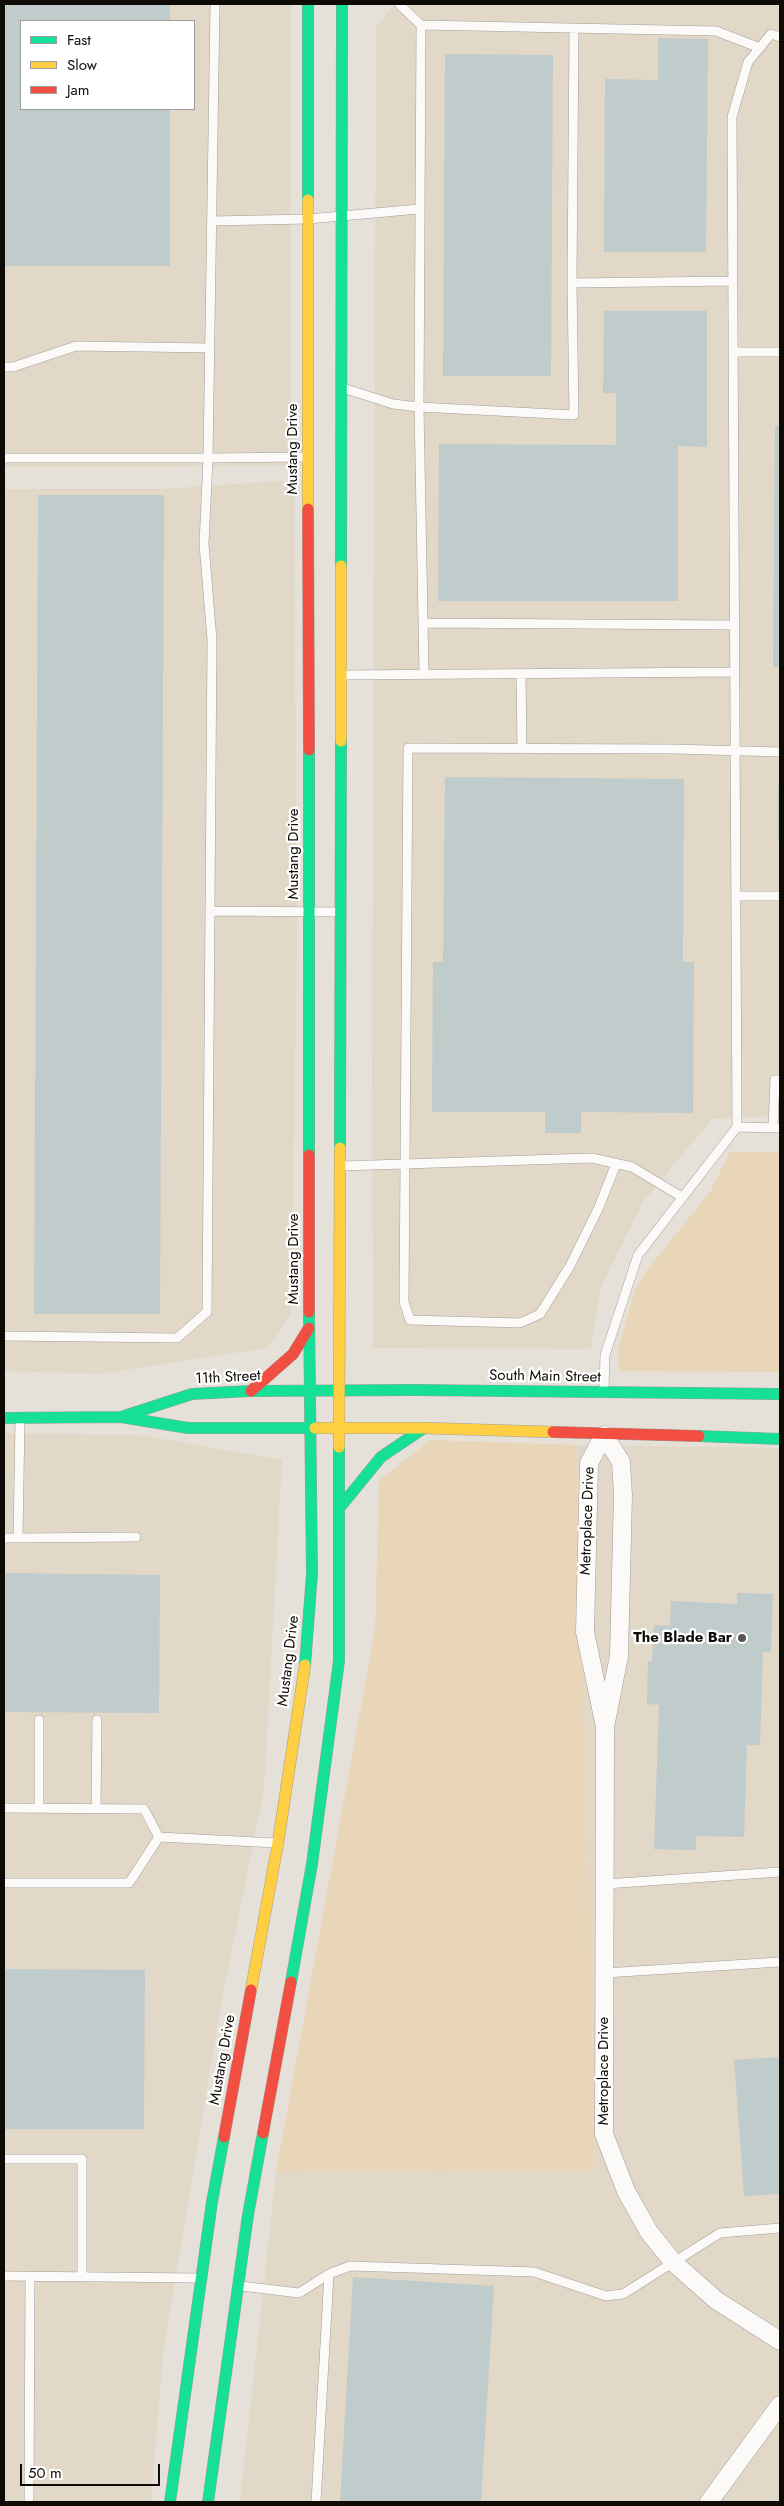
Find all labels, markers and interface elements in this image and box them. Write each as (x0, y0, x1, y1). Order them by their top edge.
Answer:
legend (20, 20, 195, 110)
text: Fast (67, 29, 91, 51)
text: Slow (67, 54, 97, 76)
text: Jam (67, 79, 90, 101)
street label: Mustang Drive (284, 403, 302, 495)
street label: Mustang Drive (285, 808, 303, 900)
street label: Mustang Drive (285, 1213, 303, 1305)
street label: 11th Street (195, 1367, 261, 1389)
street label: South Main Street (489, 1367, 601, 1387)
street label: Metroplace Drive (577, 1466, 599, 1576)
street label: Mustang Drive (275, 1615, 303, 1707)
place label: The Blade Bar (633, 1629, 732, 1647)
marker: The Blade Bar (736, 1632, 748, 1644)
street label: Mustang Drive (206, 2014, 240, 2106)
street label: Metroplace Drive (595, 2017, 613, 2125)
scale bar (22, 2454, 162, 2486)
text: 50 m (28, 2462, 62, 2484)

